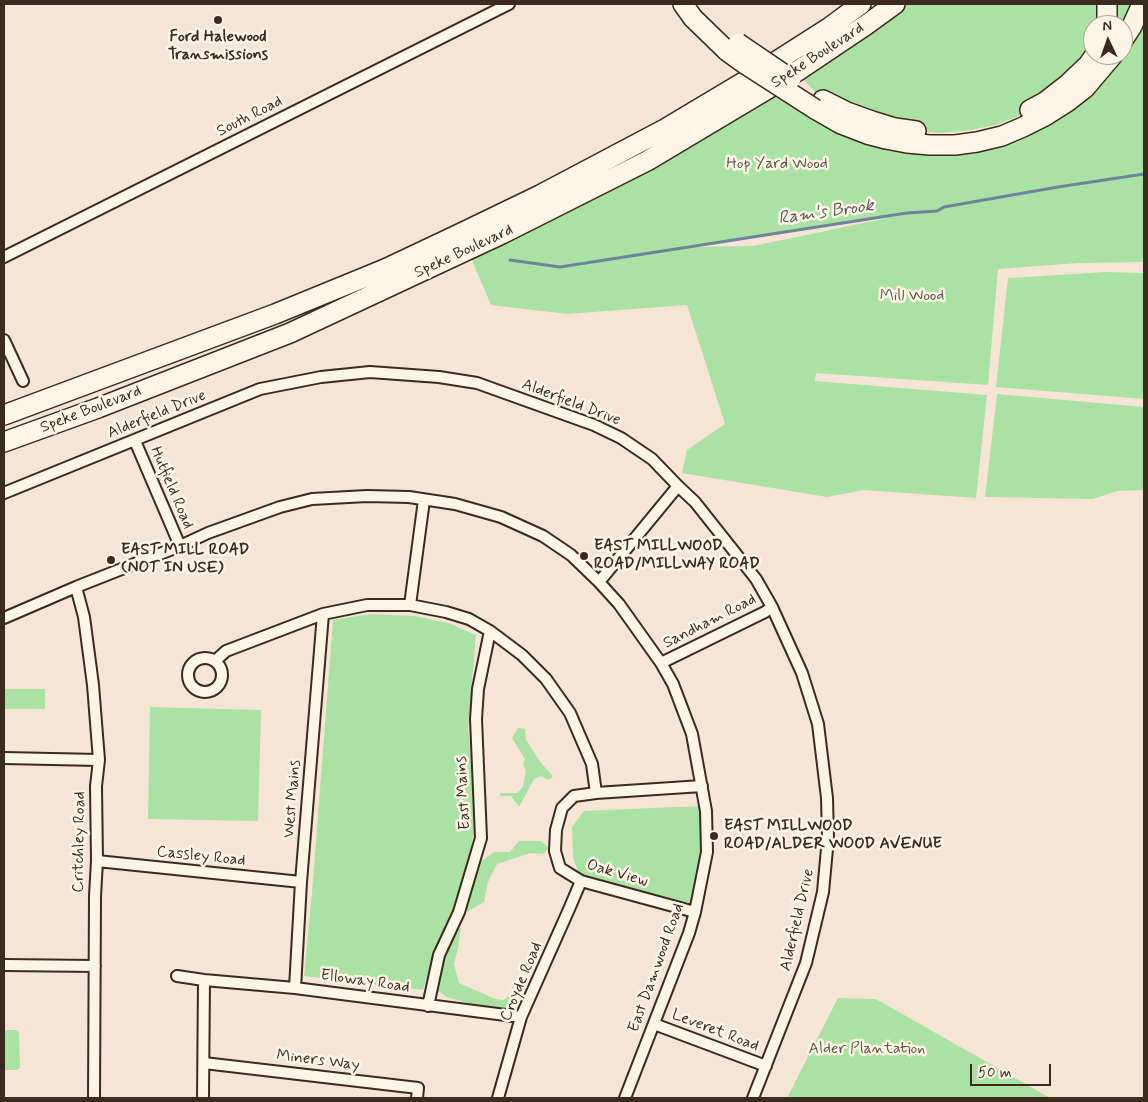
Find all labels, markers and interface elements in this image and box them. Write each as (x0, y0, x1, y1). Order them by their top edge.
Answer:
marker: Ford Halewood Transmissions (212, 14, 224, 26)
north arrow (1083, 15, 1133, 65)
text: N (1102, 17, 1112, 35)
street label: Speke Boulevard (768, 19, 868, 93)
place label: Ford Halewood Transmissions (168, 28, 268, 66)
street label: South Road (214, 92, 286, 142)
park label: Hop Yard Wood (726, 155, 828, 175)
water label: Ram's Brook (777, 196, 875, 230)
street label: Speke Boulevard (412, 221, 516, 283)
park label: Mill Wood (880, 287, 944, 307)
street label: Alderfield Drive (519, 375, 623, 431)
street label: Speke Boulevard (38, 382, 144, 438)
street label: Alderfield Drive (105, 387, 209, 443)
street label: Hutfield Road (145, 444, 197, 532)
place label: EAST MILLWOOD ROAD/MILLWAY ROAD (594, 537, 760, 575)
place label: EAST MILL ROAD (NOT IN USE) (121, 541, 249, 579)
marker: EAST MILLWOOD ROAD/MILLWAY ROAD (578, 550, 590, 562)
marker: EAST MILL ROAD (NOT IN USE) (105, 554, 117, 566)
street label: Sandham Road (660, 590, 760, 654)
street label: East Mains (452, 756, 476, 830)
street label: West Mains (280, 759, 306, 839)
street label: Critchley Road (70, 791, 90, 893)
place label: EAST MILLWOOD ROAD/ALDER WOOD AVENUE (724, 817, 942, 855)
marker: EAST MILLWOOD ROAD/ALDER WOOD AVENUE (708, 830, 720, 842)
street label: Cassley Road (156, 843, 246, 871)
street label: Oak View (584, 856, 650, 892)
street label: Alderfield Drive (777, 867, 819, 973)
street label: East Damwood Road (625, 901, 689, 1035)
street label: Croyde Road (497, 940, 547, 1024)
street label: Elloway Road (319, 966, 411, 998)
street label: Leveret Road (669, 1006, 761, 1056)
park label: Alder Plantation (809, 1040, 925, 1060)
street label: Miners Way (275, 1046, 361, 1076)
scale bar (973, 1054, 1054, 1086)
text: 50 m (978, 1063, 1012, 1083)

